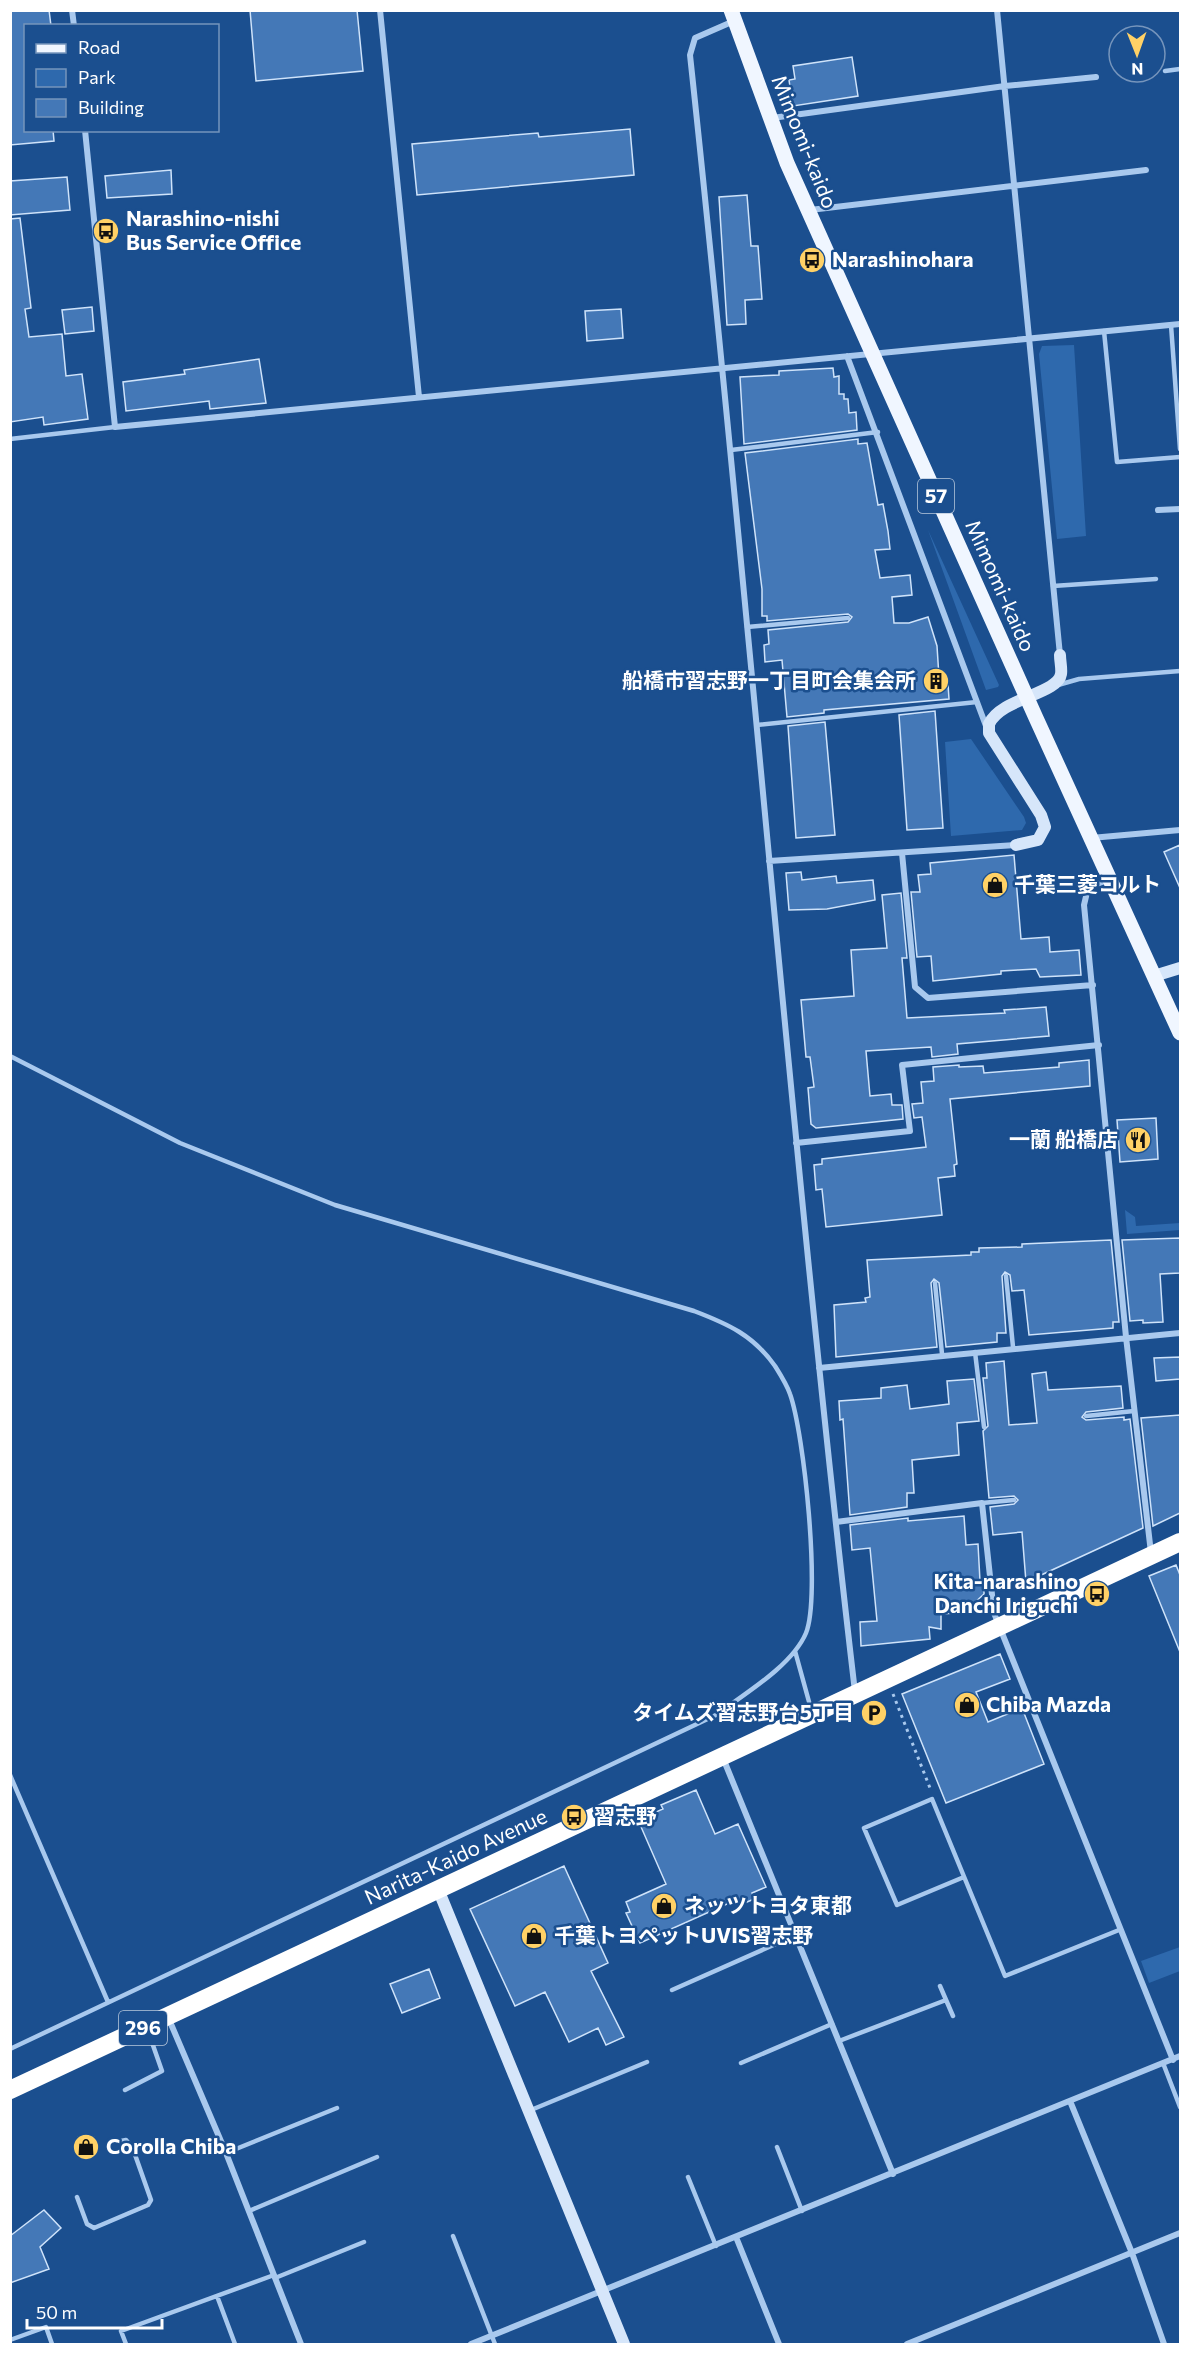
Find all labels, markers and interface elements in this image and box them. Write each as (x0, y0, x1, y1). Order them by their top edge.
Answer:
legend (24, 24, 219, 132)
north arrow (1107, 24, 1167, 84)
text: Road (78, 36, 120, 58)
text: N (1131, 60, 1143, 79)
text: Park (78, 66, 116, 88)
street label: Mimomi-kaido (767, 71, 843, 212)
text: Building (78, 96, 144, 118)
place label: Narashino-nishi Bus Service Office (126, 205, 301, 254)
bus stop icon: Narashino-nishi Bus Service Office (91, 216, 121, 246)
bus stop icon: Narashinohara (797, 245, 827, 275)
place label: Narashinohara (832, 246, 974, 271)
road number: 57 (918, 479, 954, 513)
street label: Mimomi-kaido (961, 516, 1042, 655)
building icon: 船橋市習志野一丁目町会集会所 (921, 666, 951, 696)
place label: 船橋市習志野一丁目町会集会所 (622, 667, 916, 692)
shop icon: 千葉三菱コルト (980, 870, 1010, 900)
place label: 千葉三菱コルト (1014, 871, 1161, 896)
restaurant icon: 一蘭 船橋店 (1123, 1125, 1153, 1155)
place label: 一蘭 船橋店 (1009, 1126, 1118, 1151)
place label: Kita-narashino Danchi Iriguchi (933, 1568, 1078, 1617)
bus stop icon: Kita-narashino Danchi Iriguchi (1082, 1579, 1112, 1609)
shop icon: Chiba Mazda (952, 1690, 982, 1720)
place label: Chiba Mazda (986, 1691, 1111, 1716)
parking icon: タイムズ習志野台5丁目 (859, 1698, 889, 1728)
place label: タイムズ習志野台5丁目 (632, 1699, 854, 1724)
street label: Narita-Kaido Avenue (360, 1802, 550, 1909)
bus stop icon: 習志野 (559, 1802, 589, 1832)
place label: 習志野 (594, 1803, 657, 1828)
shop icon: ネッツトヨタ東都 (649, 1891, 679, 1921)
place label: ネッツトヨタ東都 (684, 1892, 852, 1917)
shop icon: 千葉トヨペットUVIS習志野 (519, 1921, 549, 1951)
place label: 千葉トヨペットUVIS習志野 (554, 1922, 813, 1947)
road number: 296 (119, 2011, 167, 2045)
shop icon: Corolla Chiba (71, 2132, 101, 2162)
place label: Corolla Chiba (106, 2133, 236, 2158)
scale bar (27, 2292, 162, 2330)
text: 50 m (36, 2301, 77, 2323)

